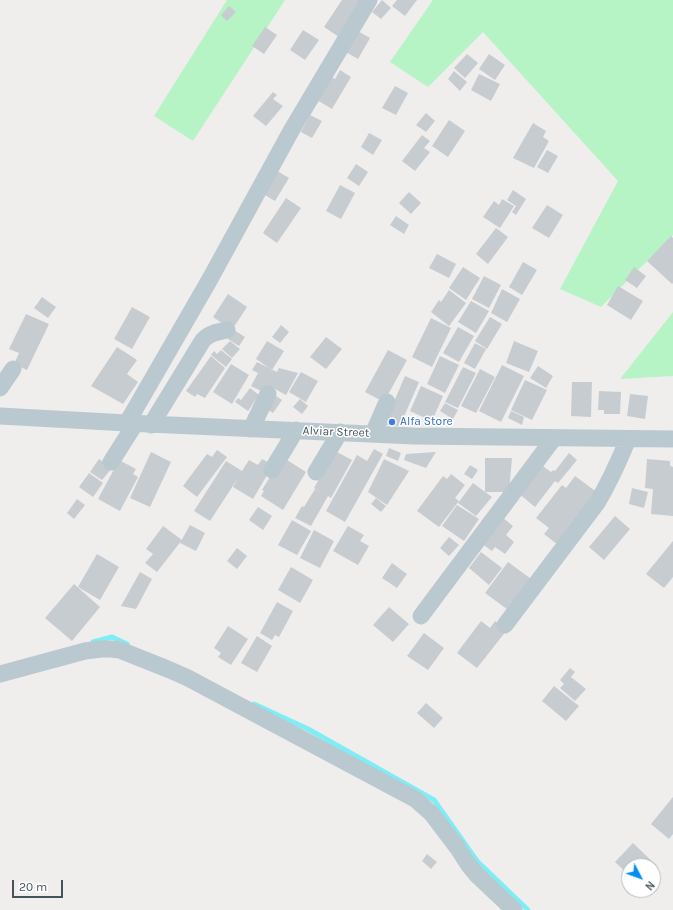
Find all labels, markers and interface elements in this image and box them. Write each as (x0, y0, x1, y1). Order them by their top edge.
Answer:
place label: Alfa Store (400, 415, 453, 429)
marker: Alfa Store (387, 417, 397, 427)
street label: Alviar Street (302, 424, 370, 440)
north arrow (621, 858, 661, 898)
scale bar (14, 872, 65, 898)
text: N (642, 878, 657, 893)
text: 20 m (19, 880, 47, 894)

